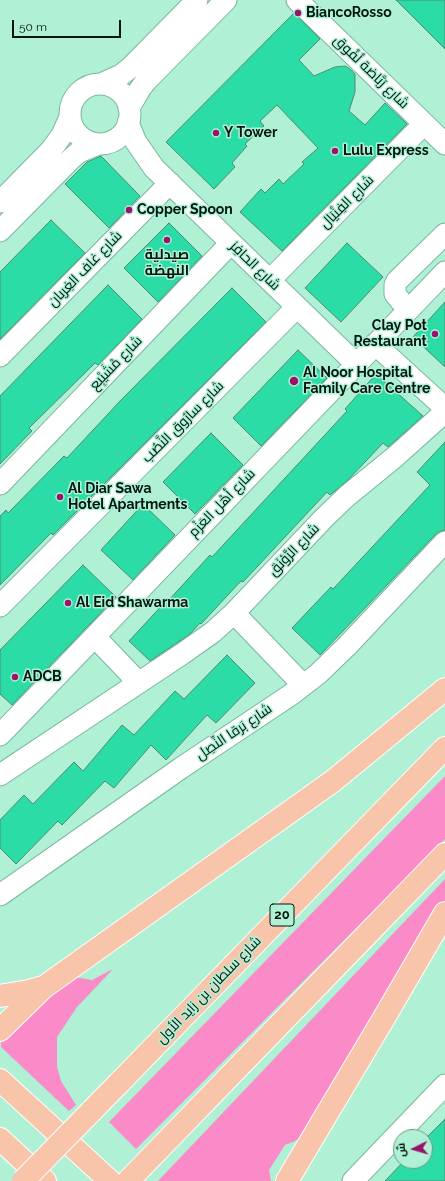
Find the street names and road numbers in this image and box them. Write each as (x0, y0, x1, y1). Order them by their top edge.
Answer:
street label: شارع رَبَّاضة لُفُوق (330, 32, 412, 112)
street label: شارع الفِنْيَال (317, 172, 377, 232)
street label: شارع غاف الغِربان (45, 228, 125, 310)
street label: شارع الحافِز (226, 238, 284, 294)
street label: شارع مْشَيْبِع (86, 332, 146, 394)
street label: شارع سارُوق النَّصُب (139, 378, 227, 466)
street label: شارع أهْل العَزْم (185, 465, 259, 541)
street label: شارع الرَّوْنَق (265, 520, 323, 580)
street label: شارع بَرقا النِّصِل (193, 700, 275, 764)
road number: 20 (270, 904, 294, 926)
street label: شارع سلطان بن زايد الأول (153, 933, 265, 1047)

